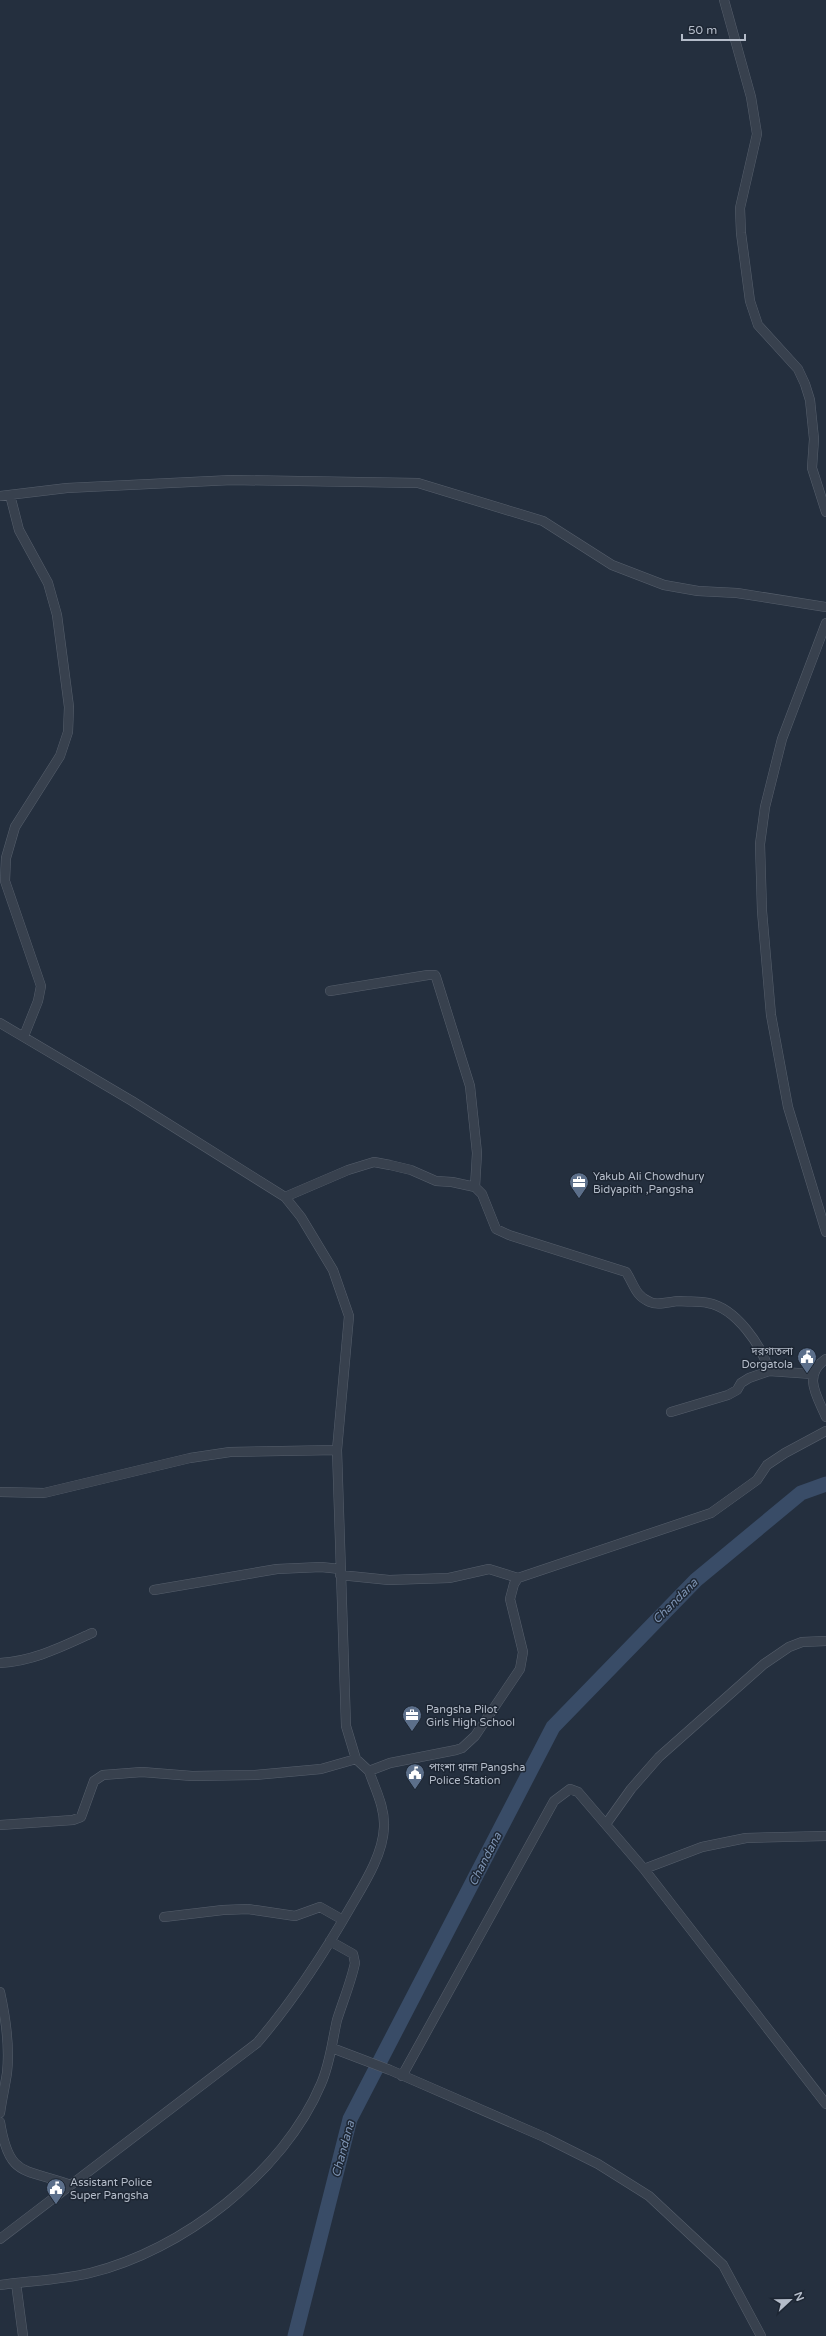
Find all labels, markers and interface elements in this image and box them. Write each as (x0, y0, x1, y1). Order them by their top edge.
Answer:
scale bar (682, 16, 745, 42)
text: 50 m (688, 23, 717, 37)
place label: Yakub Ali Chowdhury Bidyapith ,Pangsha (593, 1170, 704, 1196)
office icon: Yakub Ali Chowdhury Bidyapith ,Pangsha (568, 1171, 590, 1199)
place label: দরগাতলা Dorgatola (741, 1345, 794, 1371)
public building icon: দরগাতলা Dorgatola (796, 1346, 818, 1374)
water label: Chandana (650, 1575, 701, 1626)
place label: Pangsha Pilot Girls High School (426, 1703, 515, 1729)
office icon: Pangsha Pilot Girls High School (401, 1704, 423, 1732)
place label: পাংশা থানা Pangsha Police Station (429, 1761, 525, 1787)
public building icon: পাংশা থানা Pangsha Police Station (404, 1762, 426, 1790)
water label: Chandana (466, 1830, 505, 1888)
water label: Chandana (329, 2119, 357, 2179)
place label: Assistant Police Super Pangsha (70, 2176, 152, 2202)
public building icon: Assistant Police Super Pangsha (45, 2177, 67, 2205)
north arrow (770, 2280, 810, 2320)
text: N (791, 2290, 806, 2303)

